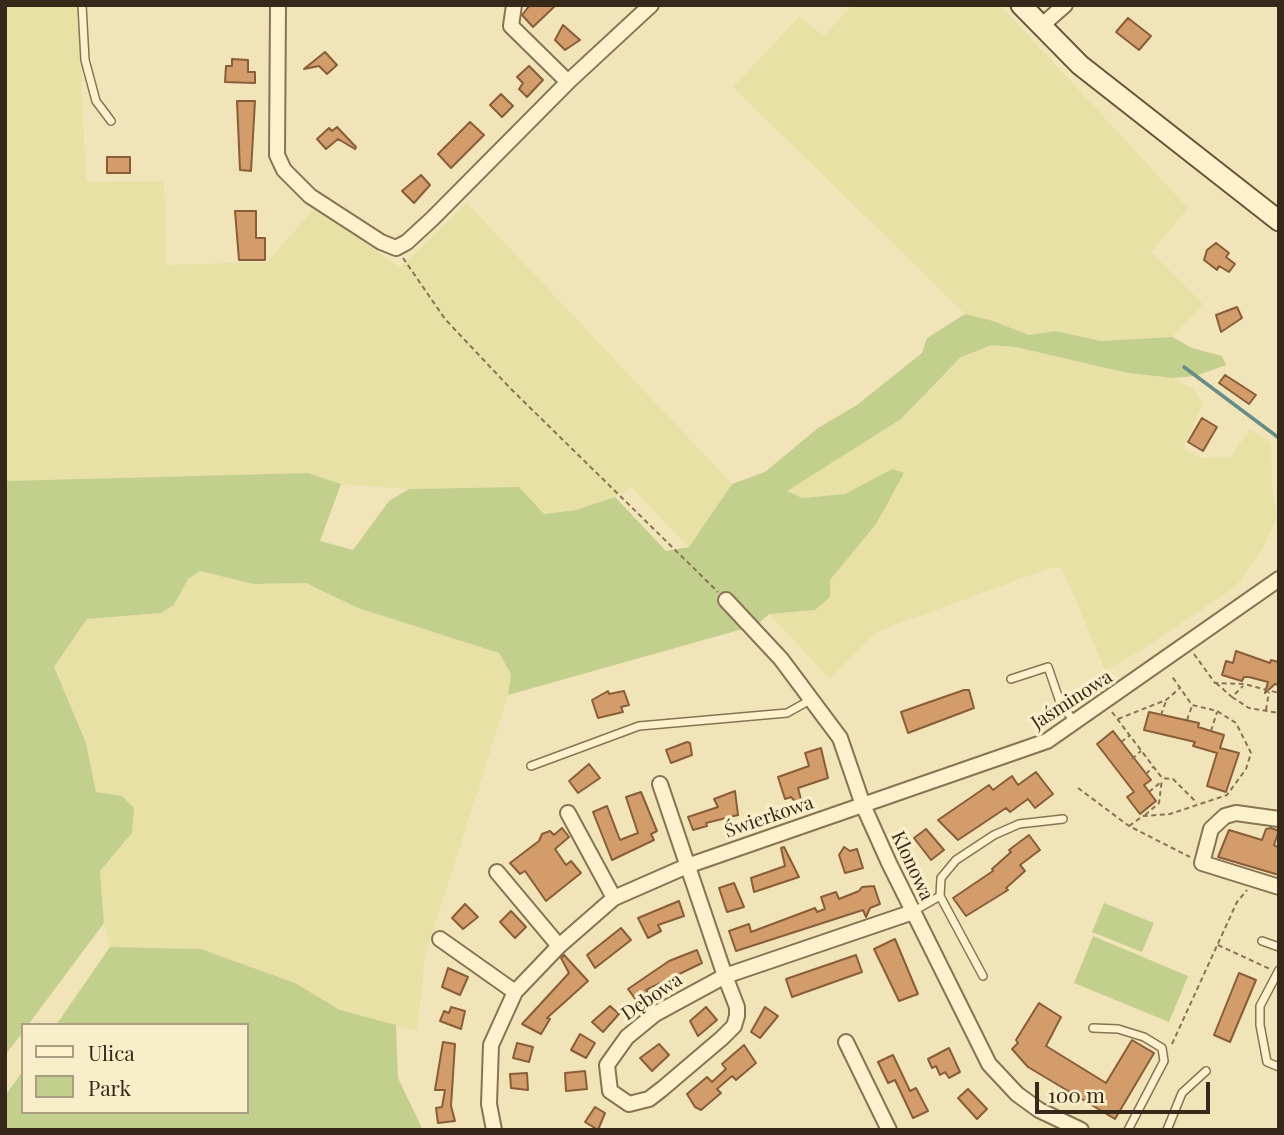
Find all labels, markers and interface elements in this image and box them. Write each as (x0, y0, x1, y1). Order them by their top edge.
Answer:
street label: Jaśminowa (1027, 665, 1117, 735)
street label: Świerkowa (722, 791, 816, 843)
street label: Klonowa (886, 828, 938, 904)
street label: Dębowa (617, 968, 687, 1026)
legend (21, 1023, 248, 1114)
text: Ulica (88, 1038, 135, 1066)
scale bar (1039, 1068, 1214, 1112)
text: Park (88, 1073, 131, 1101)
text: 100 m (1048, 1080, 1105, 1108)

